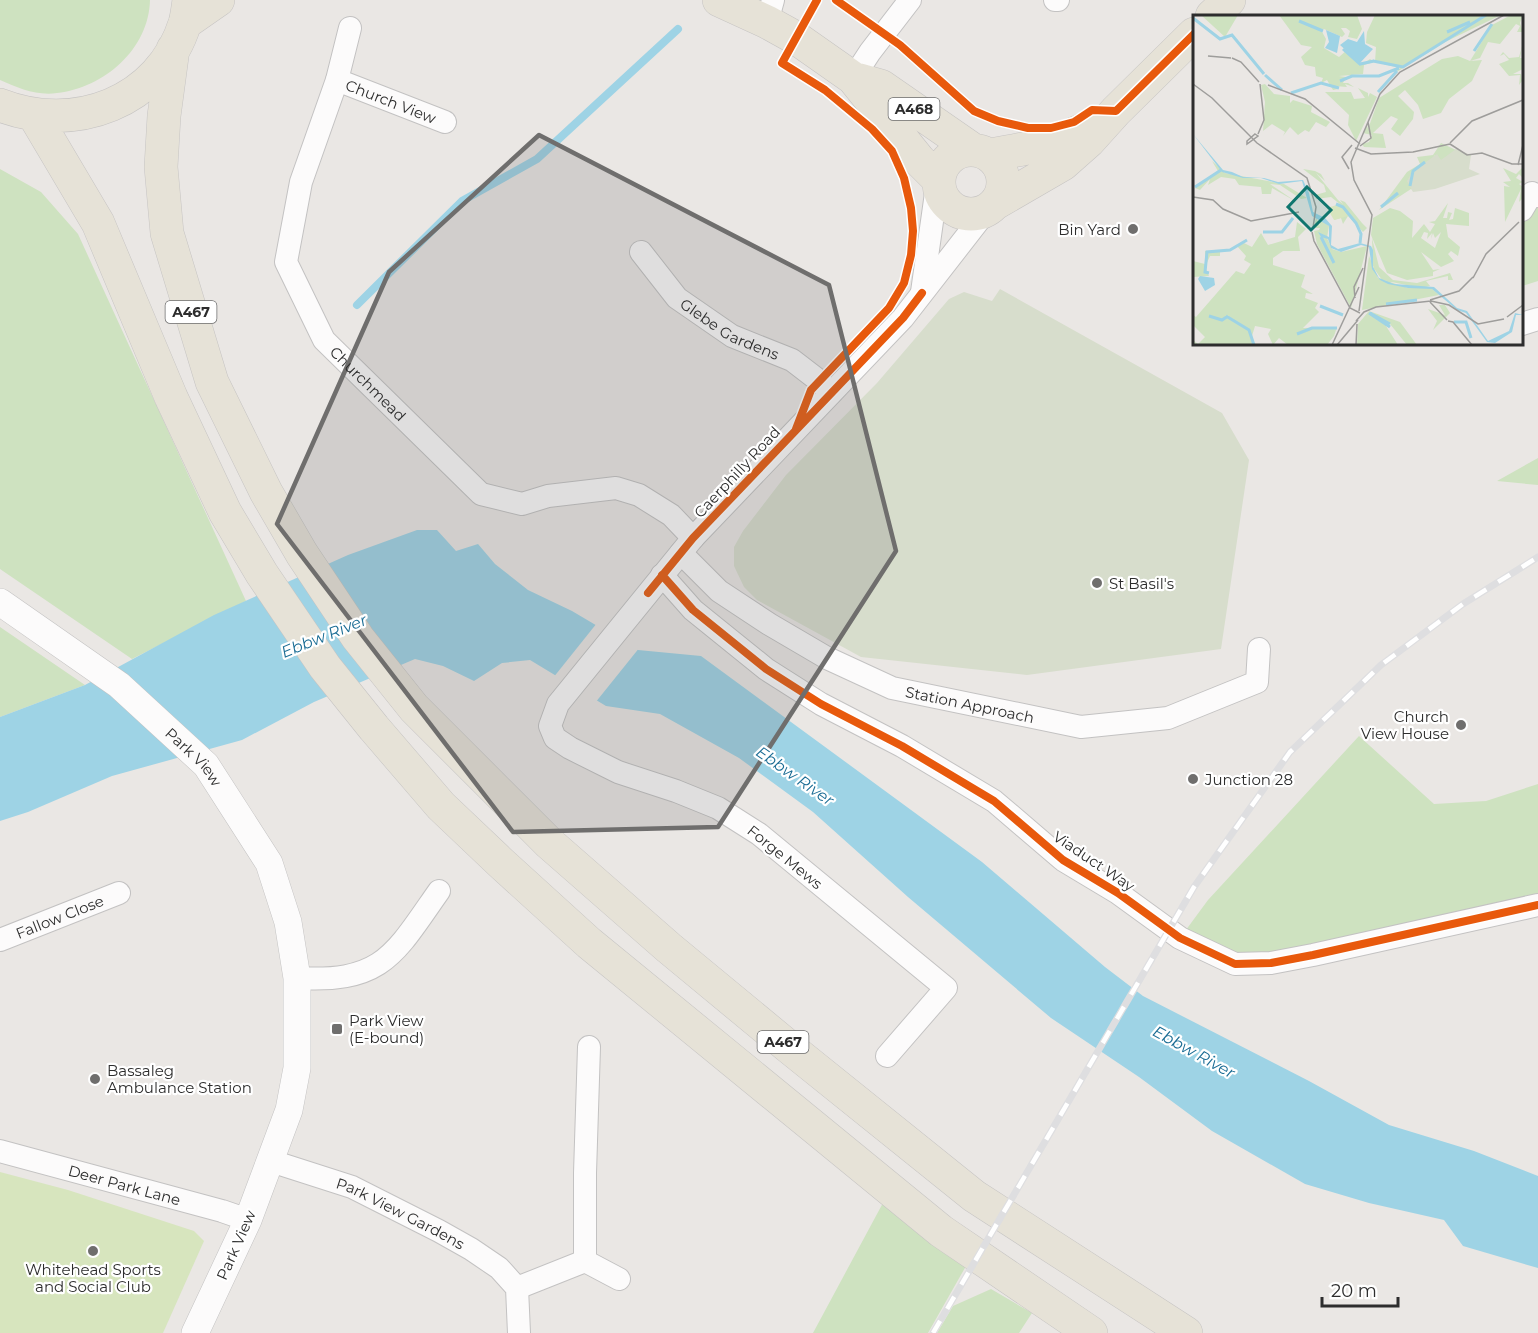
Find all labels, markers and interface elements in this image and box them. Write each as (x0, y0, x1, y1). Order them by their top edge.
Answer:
inset map (1193, 15, 1523, 345)
street label: Church View (343, 75, 440, 127)
road number: A468 (888, 98, 940, 120)
place label: Bin Yard (1058, 220, 1121, 239)
marker: Bin Yard (1126, 222, 1140, 236)
street label: Glebe Gardens (677, 294, 782, 363)
road number: A467 (166, 301, 216, 323)
street label: Churchmead (326, 342, 410, 425)
street label: Caerphilly Road (690, 422, 784, 522)
place label: St Basil's (1109, 574, 1174, 593)
marker: St Basil's (1090, 576, 1104, 590)
water label: Ebbw River (278, 610, 370, 662)
street label: Station Approach (904, 682, 1036, 727)
place label: Church View House (1361, 707, 1449, 743)
marker: Church View House (1454, 718, 1468, 732)
street label: Park View (162, 723, 227, 790)
water label: Ebbw River (752, 742, 838, 810)
place label: Junction 28 (1204, 770, 1293, 789)
marker: Junction 28 (1186, 772, 1200, 786)
street label: Forge Mews (744, 821, 826, 893)
street label: Viaduct Way (1050, 827, 1139, 896)
street label: Fallow Close (13, 891, 106, 942)
place label: Park View (E-bound) (349, 1011, 424, 1047)
marker: Park View (E-bound) (330, 1022, 344, 1036)
water label: Ebbw River (1150, 1022, 1239, 1083)
road number: A467 (758, 1031, 808, 1053)
place label: Bassaleg Ambulance Station (107, 1061, 252, 1097)
marker: Bassaleg Ambulance Station (88, 1072, 102, 1086)
street label: Deer Park Lane (66, 1160, 183, 1209)
street label: Park View Gardens (334, 1173, 468, 1253)
street label: Park View (212, 1206, 260, 1283)
marker: Whitehead Sports and Social Club (86, 1244, 100, 1258)
place label: Whitehead Sports and Social Club (25, 1260, 161, 1296)
scale bar (1322, 1270, 1398, 1308)
text: 20 m (1331, 1280, 1377, 1302)

